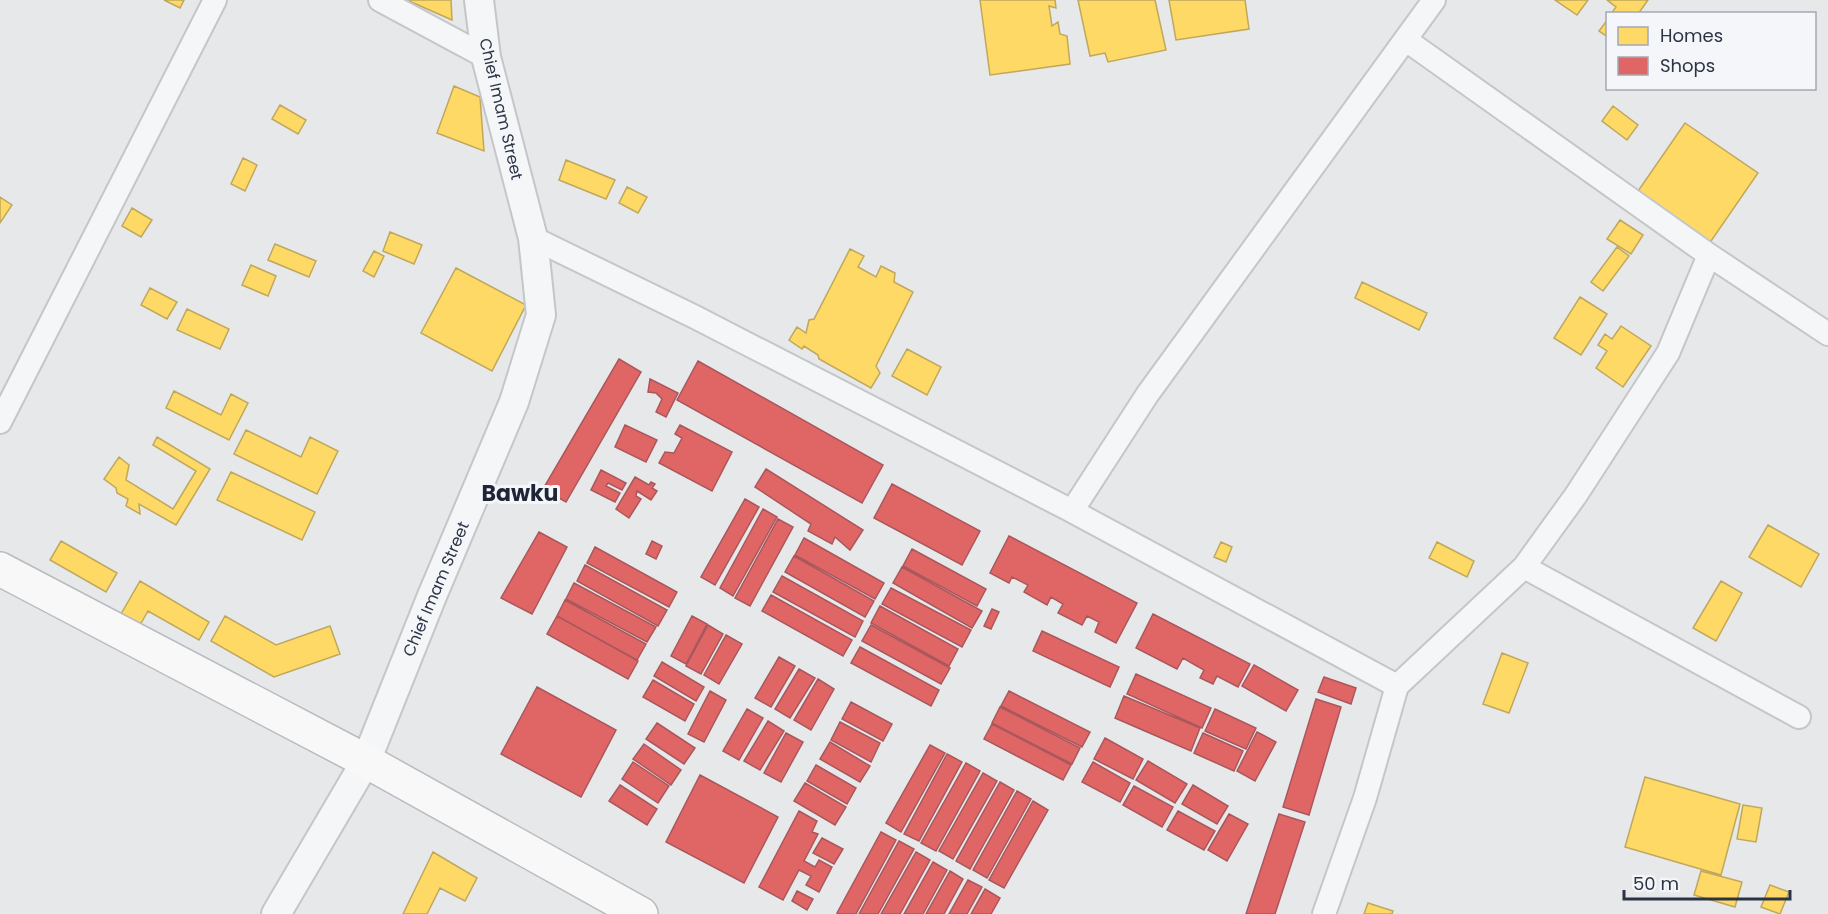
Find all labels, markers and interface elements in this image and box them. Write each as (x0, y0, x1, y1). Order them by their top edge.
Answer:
legend (1606, 12, 1816, 90)
text: Homes (1660, 23, 1723, 48)
street label: Chief Imam Street (474, 36, 529, 182)
text: Shops (1660, 53, 1715, 78)
district label: Bawku (482, 478, 558, 509)
street label: Chief Imam Street (397, 518, 475, 660)
scale bar (1624, 863, 1790, 901)
text: 50 m (1633, 871, 1679, 896)

